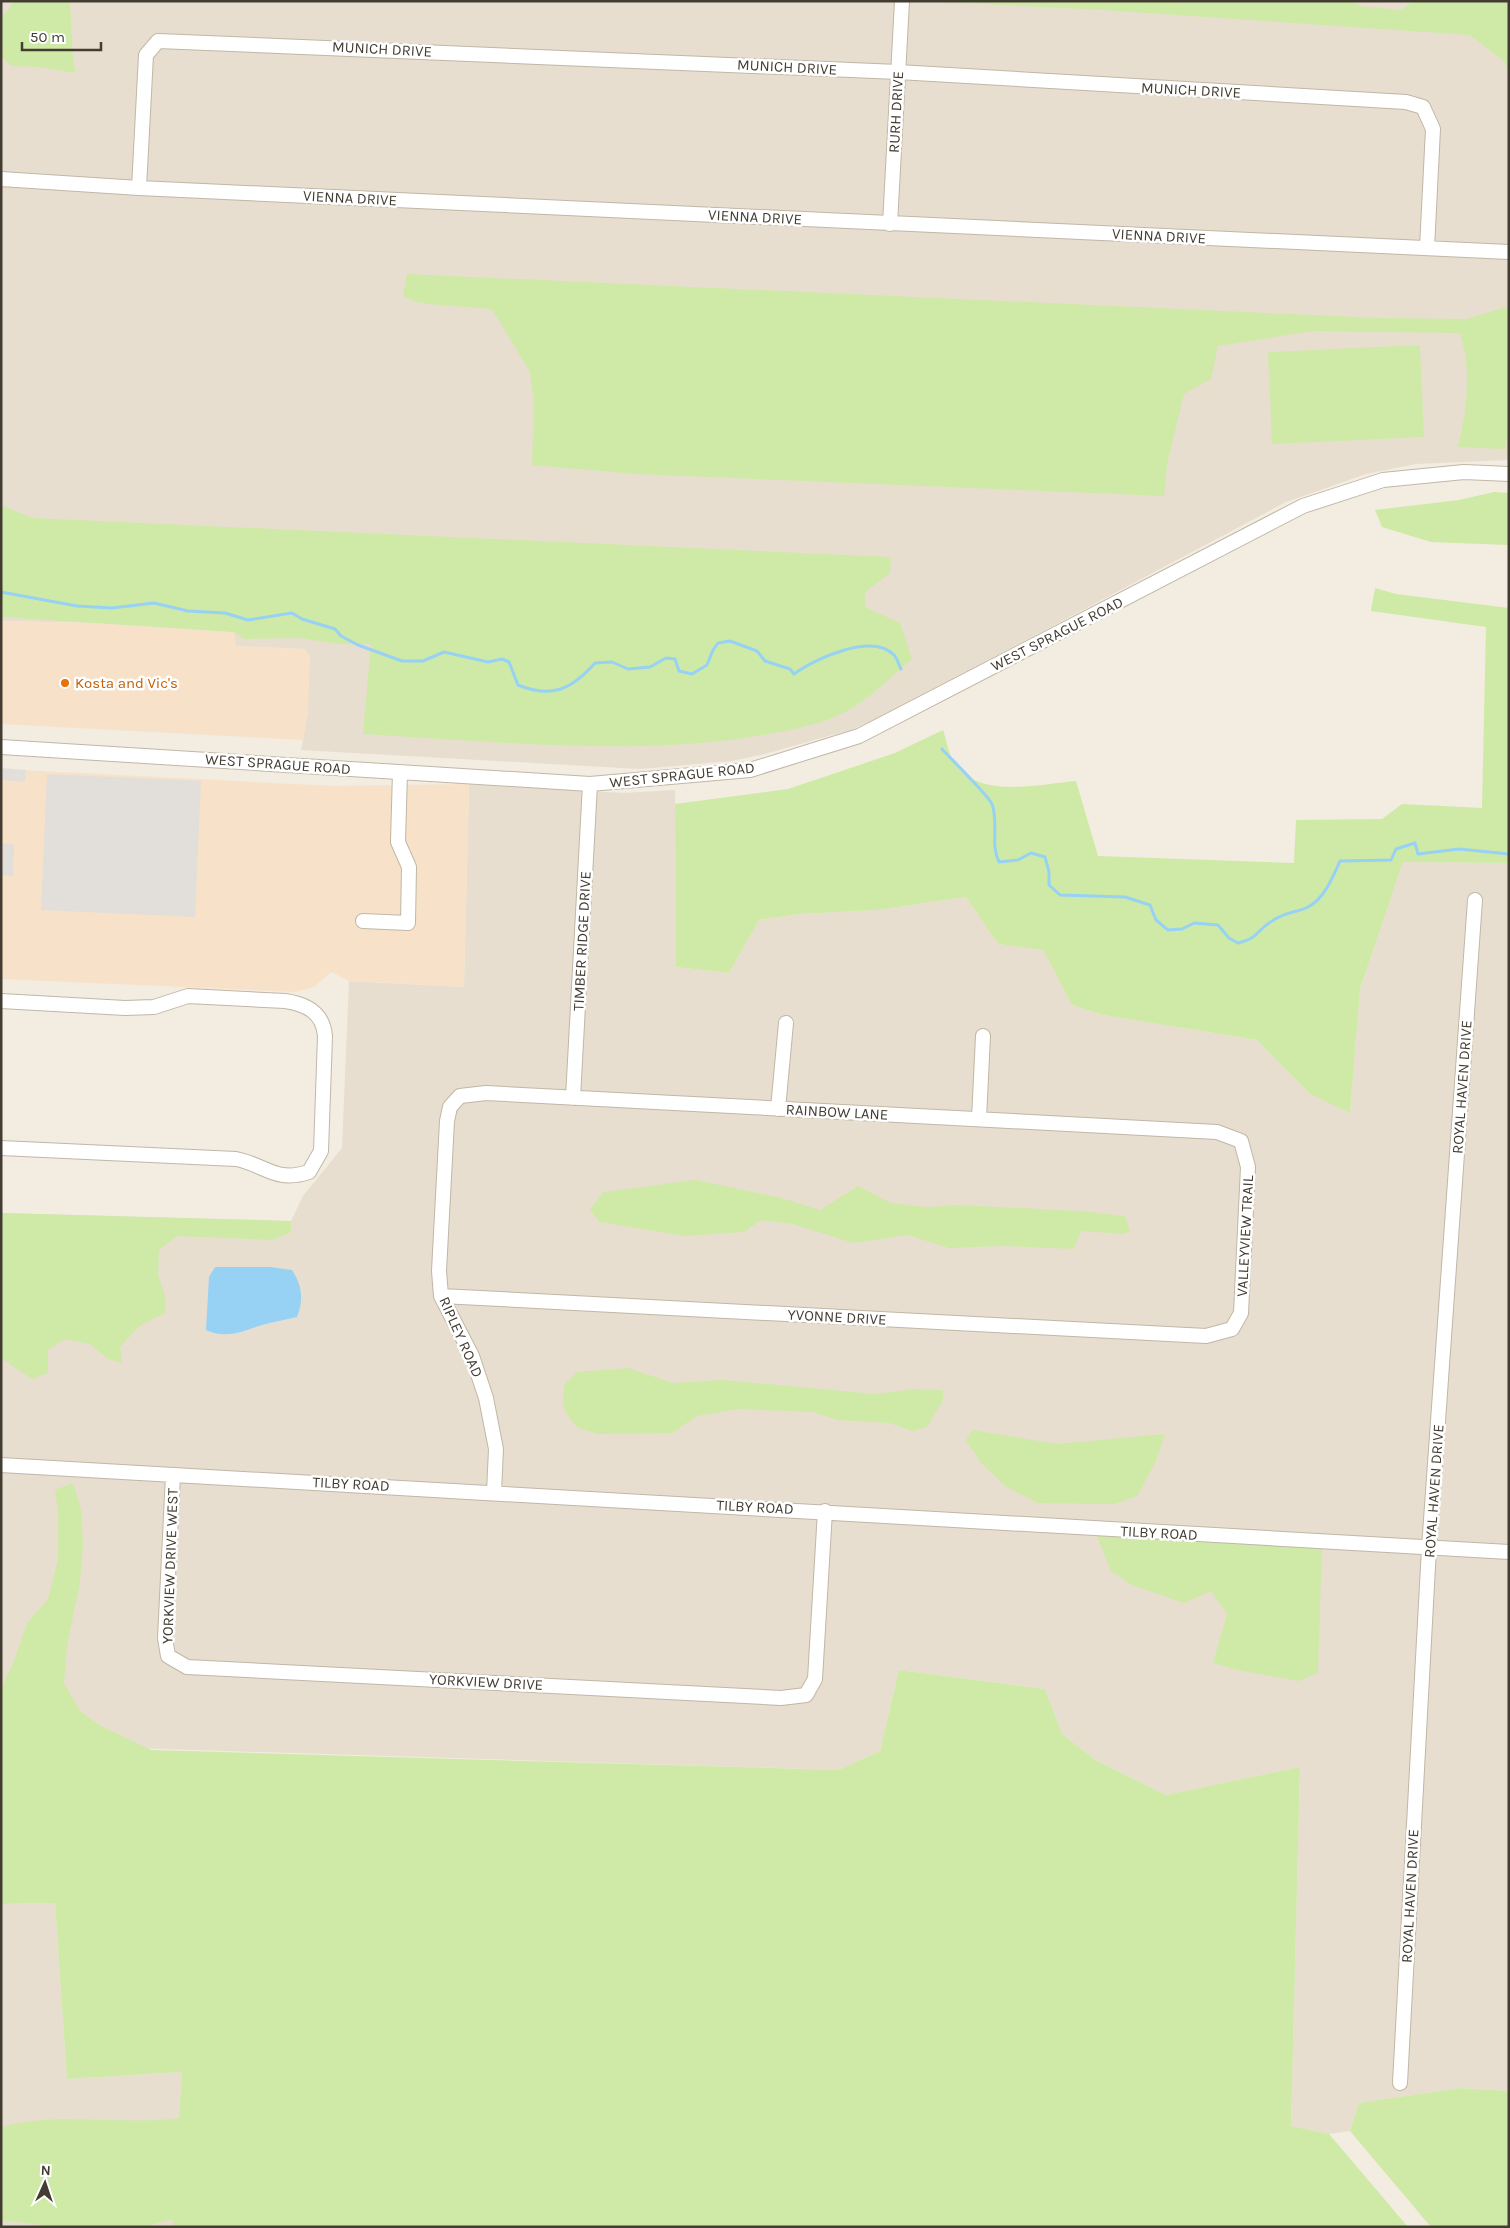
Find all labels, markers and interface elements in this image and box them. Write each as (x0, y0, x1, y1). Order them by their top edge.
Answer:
scale bar (22, 20, 101, 52)
text: 50 m (30, 28, 65, 46)
street label: MUNICH DRIVE (332, 37, 432, 61)
street label: MUNICH DRIVE (737, 55, 837, 79)
street label: RURH DRIVE (885, 71, 907, 153)
street label: MUNICH DRIVE (1141, 78, 1241, 102)
street label: VIENNA DRIVE (303, 187, 397, 209)
street label: VIENNA DRIVE (708, 206, 802, 228)
street label: VIENNA DRIVE (1112, 225, 1206, 247)
street label: WEST SPRAGUE ROAD (988, 593, 1126, 675)
place label: Kosta and Vic's (75, 674, 178, 692)
marker: Kosta and Vic's (59, 677, 71, 689)
street label: WEST SPRAGUE ROAD (205, 750, 351, 778)
street label: WEST SPRAGUE ROAD (608, 758, 756, 792)
street label: TIMBER RIDGE DRIVE (569, 871, 595, 1011)
street label: ROYAL HAVEN DRIVE (1448, 1019, 1476, 1155)
street label: RAINBOW LANE (785, 1100, 889, 1124)
street label: VALLEYVIEW TRAIL (1233, 1175, 1257, 1297)
street label: RIPLEY ROAD (435, 1294, 487, 1380)
street label: YVONNE DRIVE (787, 1305, 887, 1329)
street label: ROYAL HAVEN DRIVE (1420, 1423, 1448, 1559)
street label: TILBY ROAD (312, 1473, 390, 1495)
street label: YORKVIEW DRIVE WEST (158, 1487, 182, 1644)
street label: TILBY ROAD (716, 1496, 794, 1518)
street label: TILBY ROAD (1120, 1522, 1198, 1544)
street label: YORKVIEW DRIVE (429, 1670, 543, 1694)
street label: ROYAL HAVEN DRIVE (1398, 1829, 1422, 1963)
north arrow (20, 2158, 70, 2208)
text: N (40, 2162, 51, 2179)

